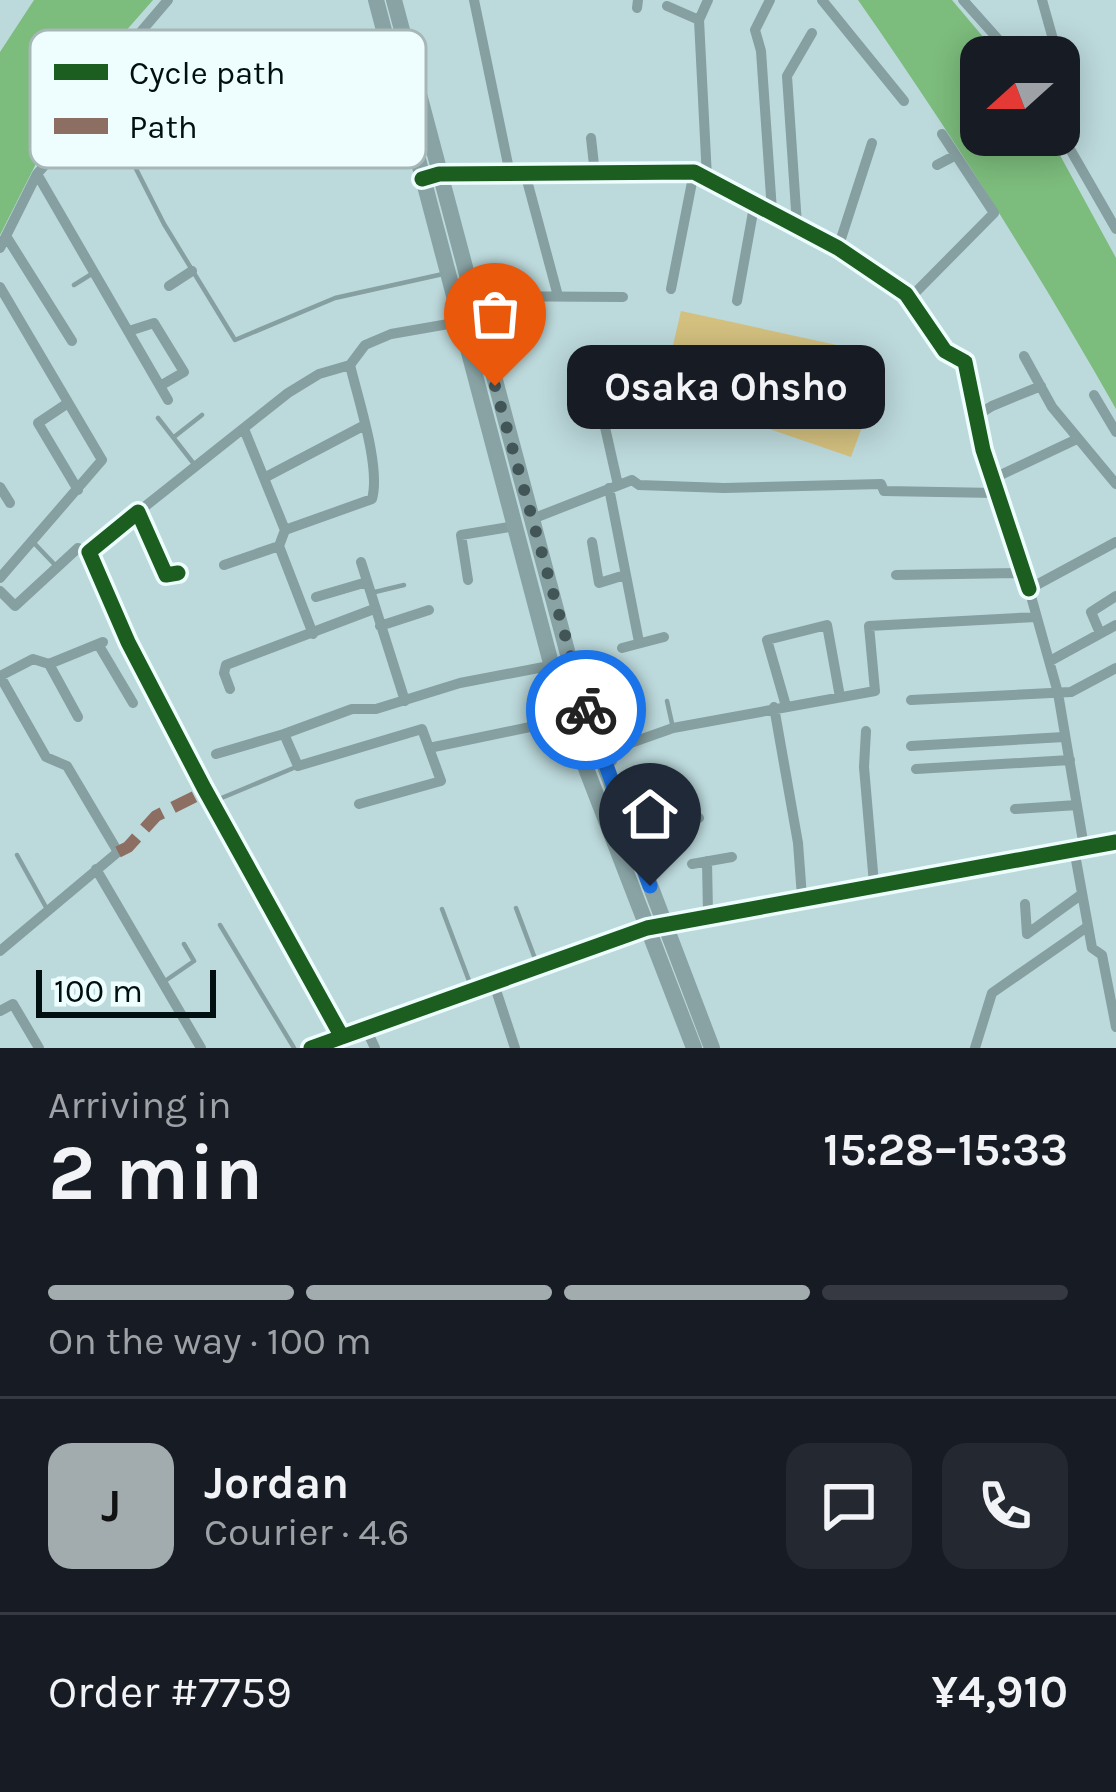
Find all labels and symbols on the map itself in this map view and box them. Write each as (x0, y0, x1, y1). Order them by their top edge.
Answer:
legend (30, 30, 426, 168)
north arrow (960, 36, 1080, 156)
text: Cycle path (129, 54, 285, 92)
text: Path (129, 108, 198, 146)
pin (444, 263, 546, 386)
callout: Osaka Ohsho (567, 344, 885, 428)
courier (526, 650, 646, 770)
pin (599, 763, 701, 886)
scale bar (36, 964, 216, 1017)

